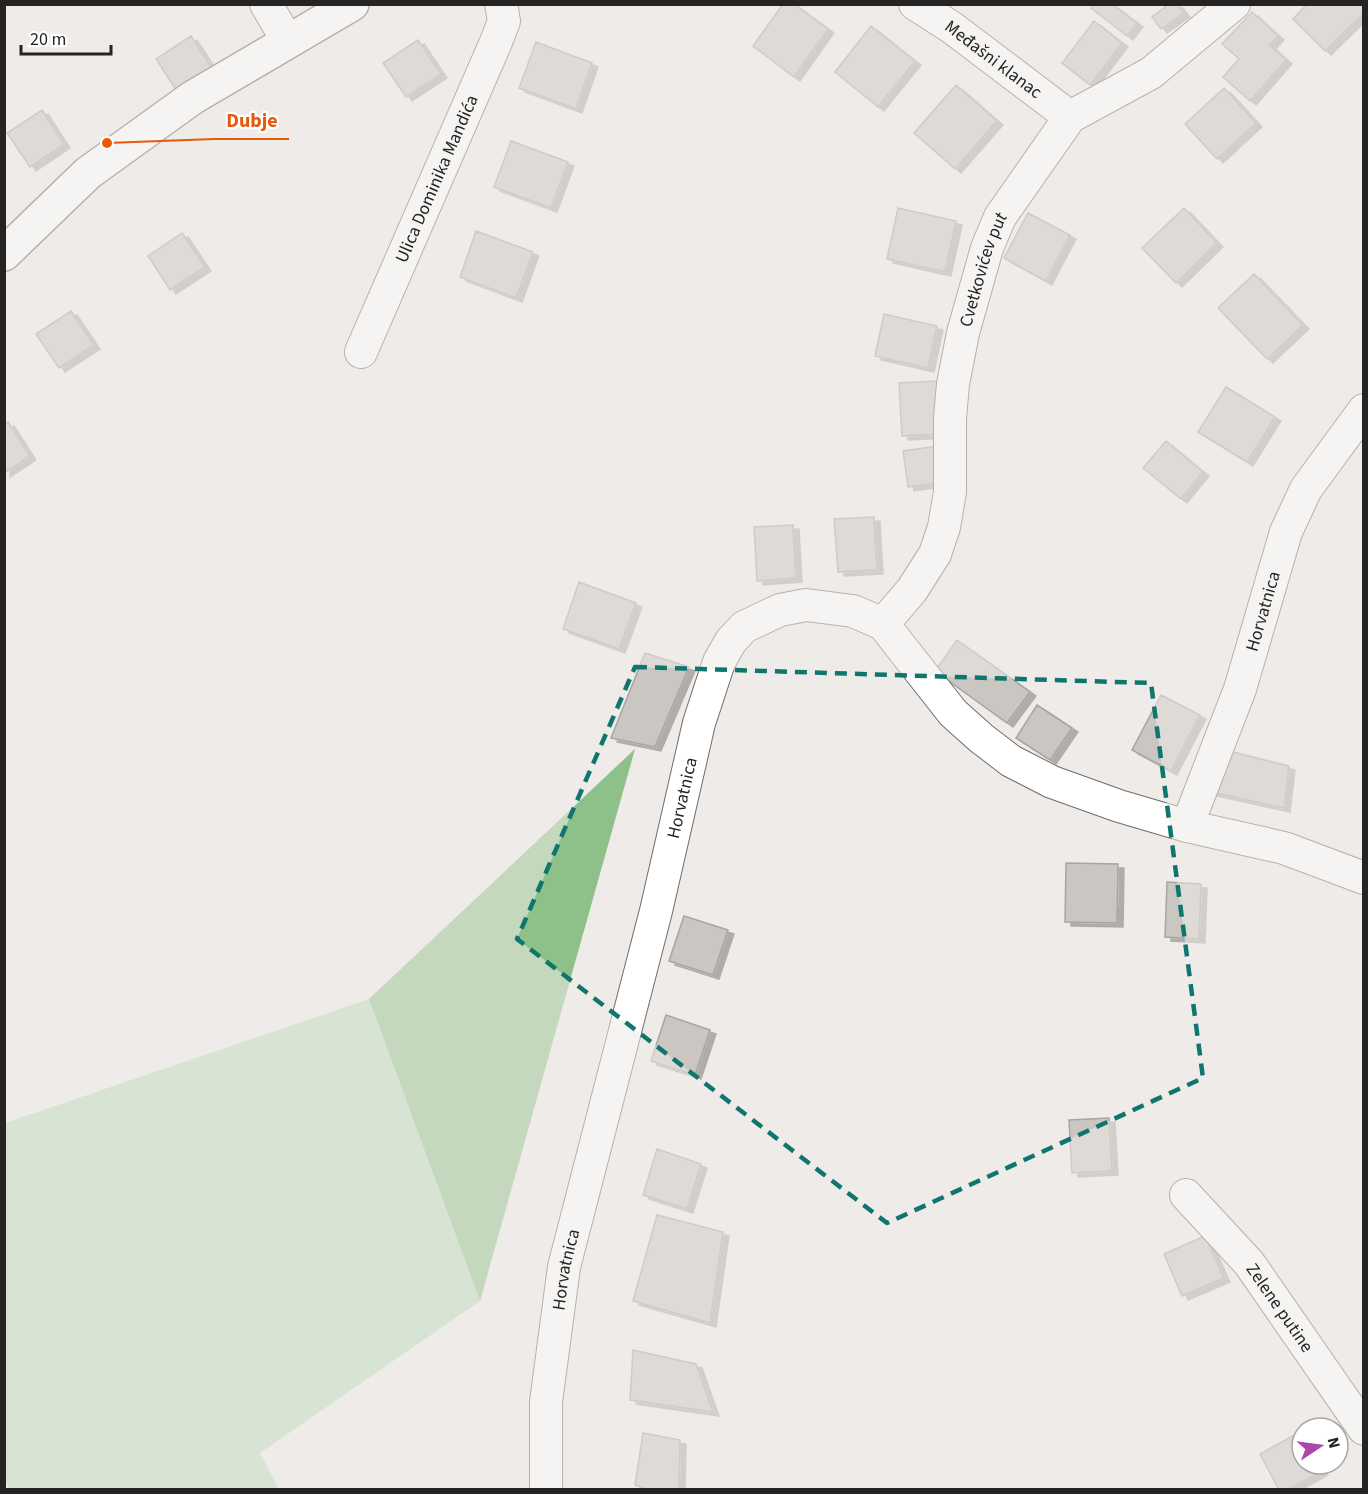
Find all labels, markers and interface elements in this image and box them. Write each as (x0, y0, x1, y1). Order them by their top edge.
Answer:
street label: Međašni klanac (939, 14, 1047, 105)
scale bar (21, 18, 111, 56)
text: 20 m (30, 27, 66, 52)
street label: Ulica Dominika Mandića (389, 91, 484, 267)
callout: Dubje (214, 101, 289, 139)
text: Dubje (226, 107, 278, 135)
street label: Cvetkovićev put (953, 207, 1013, 330)
street label: Horvatnica (1240, 568, 1287, 654)
street label: Horvatnica (661, 755, 704, 841)
street label: Horvatnica (546, 1226, 586, 1312)
street label: Zelene putine (1240, 1258, 1319, 1358)
north arrow (1290, 1416, 1350, 1476)
text: N (1322, 1435, 1346, 1451)

